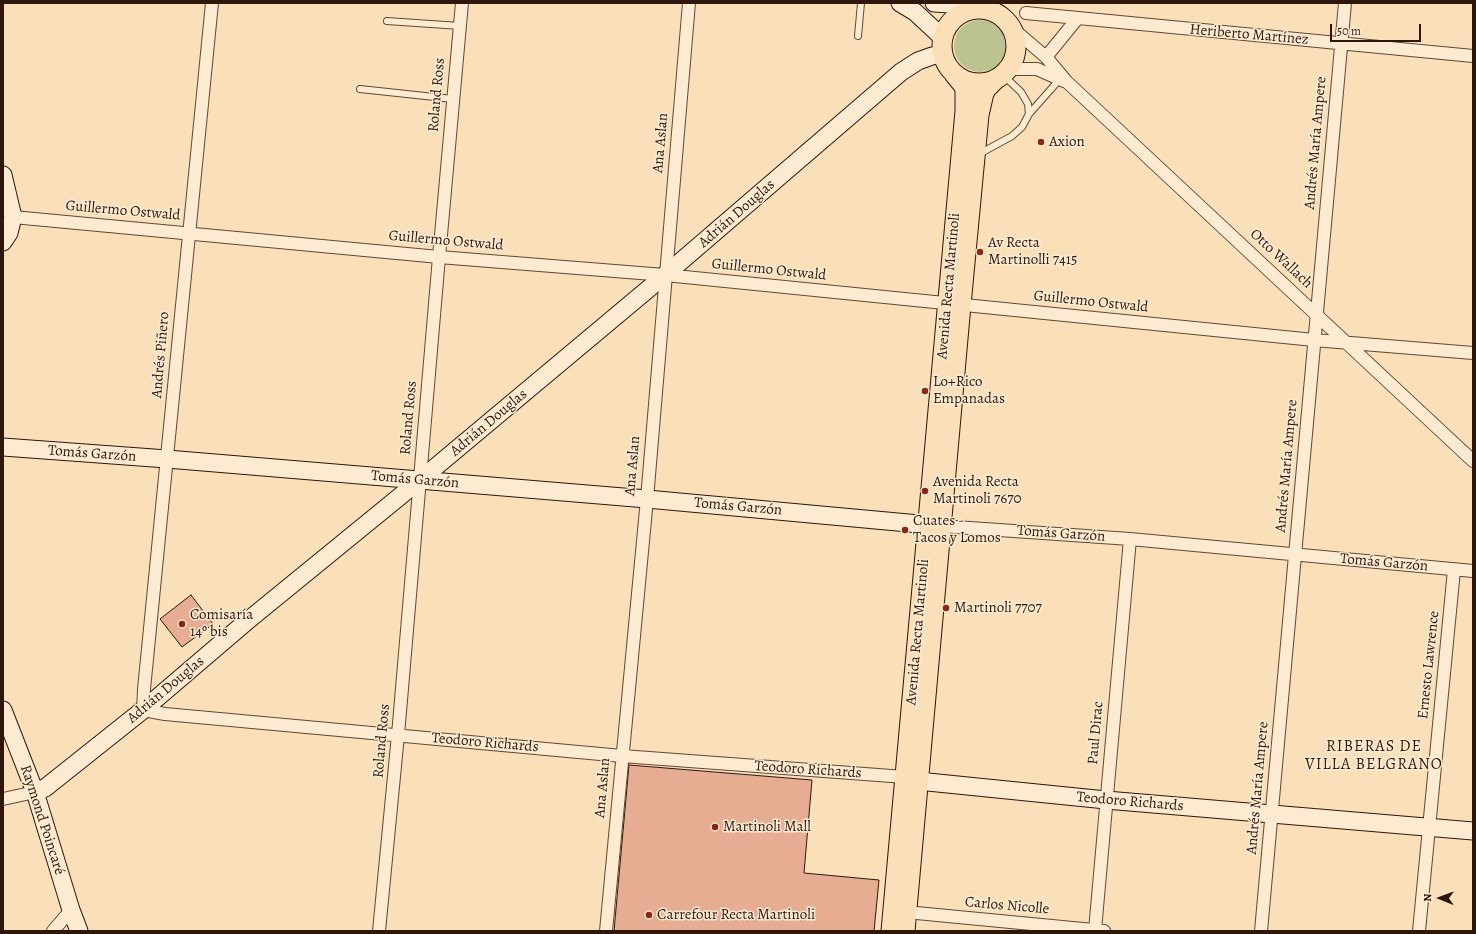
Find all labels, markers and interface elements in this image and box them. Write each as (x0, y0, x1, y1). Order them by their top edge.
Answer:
scale bar (1332, 16, 1423, 42)
street label: Heriberto Martínez (1189, 21, 1309, 49)
text: 50 m (1337, 23, 1361, 39)
street label: Roland Ross (425, 57, 449, 133)
street label: Andrés María Ampere (1301, 76, 1331, 210)
street label: Ana Aslan (649, 112, 673, 174)
place label: Axion (1049, 133, 1085, 151)
marker: Axion (1036, 137, 1046, 147)
street label: Adrián Douglas (695, 176, 779, 252)
street label: Guillermo Ostwald (65, 197, 181, 225)
street label: Avenida Recta Martinoli (934, 212, 964, 360)
street label: Otto Wallach (1246, 225, 1316, 293)
street label: Guillermo Ostwald (388, 227, 504, 255)
place label: Av Recta Martinolli 7415 (988, 234, 1077, 269)
marker: Av Recta Martinolli 7415 (975, 247, 985, 257)
street label: Guillermo Ostwald (711, 255, 827, 285)
street label: Guillermo Ostwald (1033, 287, 1149, 317)
street label: Andrés Piñero (148, 311, 174, 399)
place label: Lo+Rico Empanadas (933, 373, 1005, 408)
street label: Roland Ross (397, 380, 421, 456)
street label: Adrián Douglas (447, 386, 531, 460)
marker: Lo+Rico Empanadas (920, 386, 930, 396)
street label: Andrés María Ampere (1272, 399, 1302, 533)
street label: Ana Aslan (621, 435, 645, 497)
street label: Tomás Garzón (47, 442, 137, 466)
street label: Tomás Garzón (370, 467, 460, 493)
place label: Avenida Recta Martinoli 7670 (933, 473, 1022, 508)
marker: Avenida Recta Martinoli 7670 (920, 486, 930, 496)
street label: Tomás Garzón (693, 494, 783, 520)
place label: Cuates - Tacos y Lomos (913, 512, 1001, 547)
street label: Tomás Garzón (1016, 522, 1106, 546)
marker: Cuates - Tacos y Lomos (900, 525, 910, 535)
street label: Tomás Garzón (1339, 550, 1429, 576)
street label: Avenida Recta Martinoli (903, 558, 933, 706)
place label: Martinoli 7707 (954, 599, 1042, 617)
marker: Martinoli 7707 (941, 603, 951, 613)
place label: Comisaría 14º bis (190, 606, 253, 641)
street label: Ernesto Lawrence (1414, 610, 1444, 720)
marker: Comisaría 14º bis (177, 619, 187, 629)
street label: Adrián Douglas (124, 653, 208, 727)
street label: Paul Dirac (1084, 701, 1108, 765)
street label: Roland Ross (370, 703, 394, 779)
street label: Andrés María Ampere (1243, 721, 1273, 855)
street label: Teodoro Richards (431, 729, 539, 757)
district label: RIBERAS DE VILLA BELGRANO (1305, 737, 1443, 775)
street label: Ana Aslan (591, 757, 615, 819)
street label: Teodoro Richards (754, 757, 862, 783)
street label: Raymond Poincaré (16, 763, 68, 877)
street label: Teodoro Richards (1076, 788, 1184, 816)
place label: Martinoli Mall (723, 818, 811, 836)
marker: Martinoli Mall (710, 822, 720, 832)
north arrow (1420, 878, 1460, 918)
street label: Carlos Nicolle (964, 893, 1050, 919)
text: N (1420, 894, 1435, 902)
place label: Carrefour Recta Martinoli (657, 906, 815, 924)
marker: Carrefour Recta Martinoli (644, 910, 654, 920)

